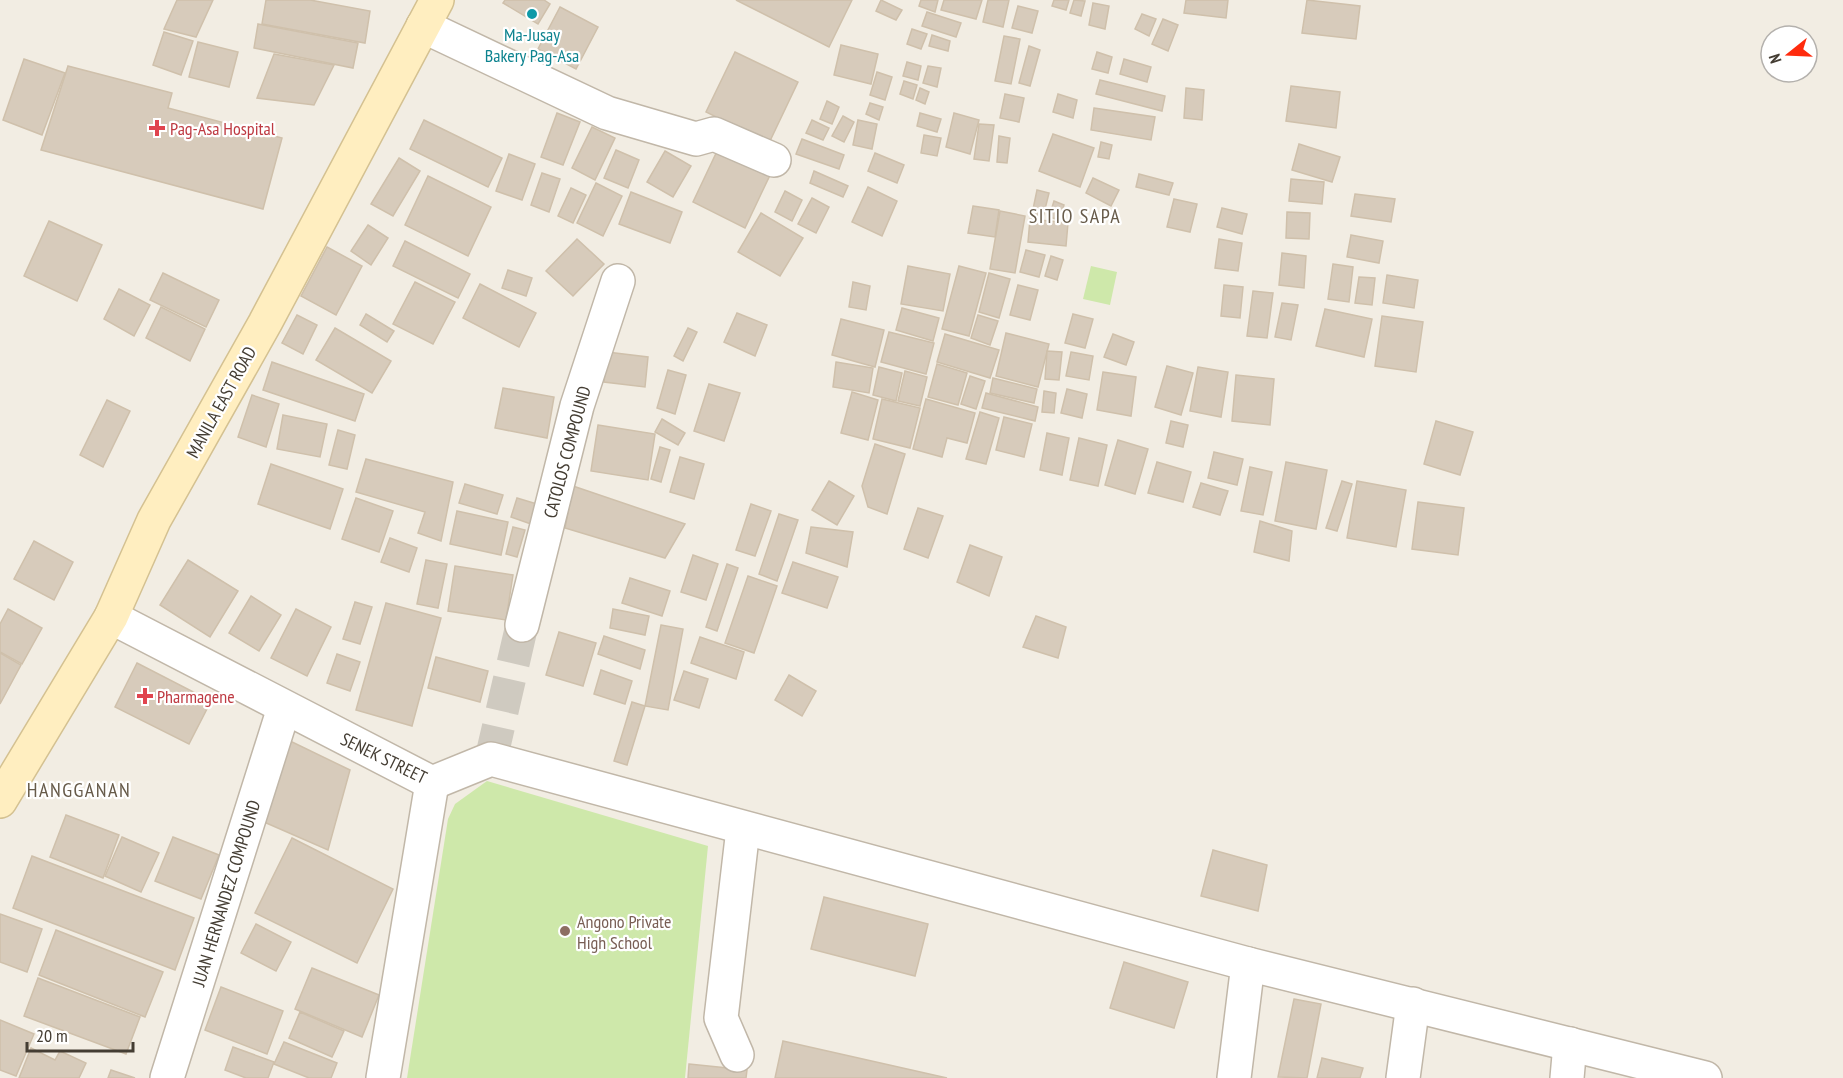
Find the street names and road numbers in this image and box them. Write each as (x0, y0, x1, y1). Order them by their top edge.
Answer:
street label: MANILA EAST ROAD (181, 342, 261, 462)
street label: CATOLOS COMPOUND (538, 383, 596, 521)
street label: SENEK STREET (337, 727, 431, 789)
street label: JUAN HERNANDEZ COMPOUND (186, 797, 265, 990)

